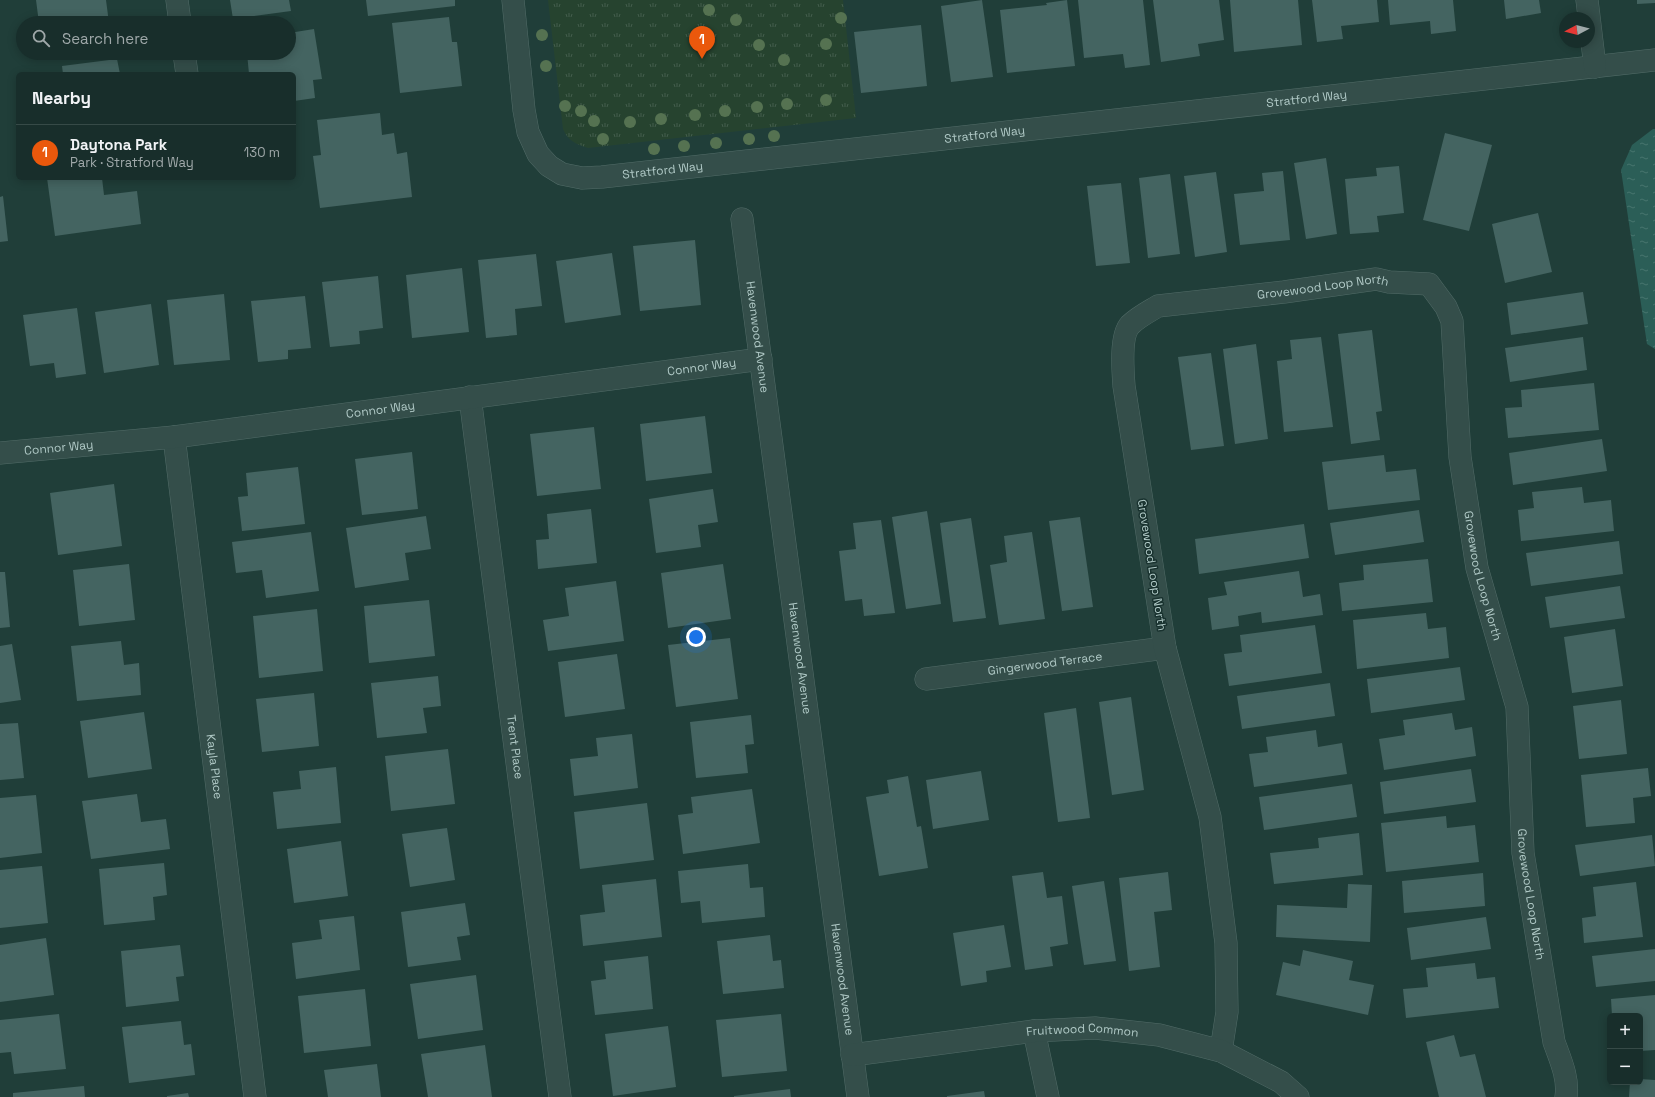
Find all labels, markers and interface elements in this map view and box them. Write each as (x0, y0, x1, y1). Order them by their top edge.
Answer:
north arrow (1559, 12, 1595, 48)
search box (16, 16, 296, 60)
pin: 1 (689, 26, 715, 59)
icon: search (30, 27, 52, 49)
text: Search here (62, 29, 148, 48)
street label: Stratford Way (1266, 86, 1348, 111)
text: Nearby (32, 87, 91, 109)
street label: Stratford Way (944, 122, 1026, 147)
text: Daytona Park (70, 135, 167, 154)
text: 1 (42, 144, 48, 161)
text: 130 m (244, 144, 280, 161)
text: Park · Stratford Way (70, 154, 194, 171)
street label: Stratford Way (621, 158, 704, 183)
street label: Grovewood Loop North (1256, 271, 1390, 303)
street label: Havenwood Avenue (742, 280, 773, 394)
street label: Connor Way (666, 354, 737, 379)
street label: Connor Way (345, 397, 416, 422)
street label: Connor Way (24, 436, 94, 459)
street label: Grovewood Loop North (1134, 498, 1170, 632)
street label: Grovewood Loop North (1460, 510, 1505, 642)
street label: Havenwood Avenue (785, 601, 815, 715)
your location (686, 627, 706, 647)
street label: Gingerwood Terrace (987, 648, 1103, 679)
street label: Trent Place (503, 714, 527, 780)
street label: Kayla Place (203, 733, 226, 800)
street label: Grovewood Loop North (1514, 828, 1548, 961)
street label: Havenwood Avenue (827, 923, 858, 1036)
map controls (1607, 1013, 1643, 1085)
button: + (1607, 1013, 1643, 1049)
street label: Fruitwood Common (1025, 1020, 1139, 1041)
button: − (1607, 1049, 1643, 1085)

